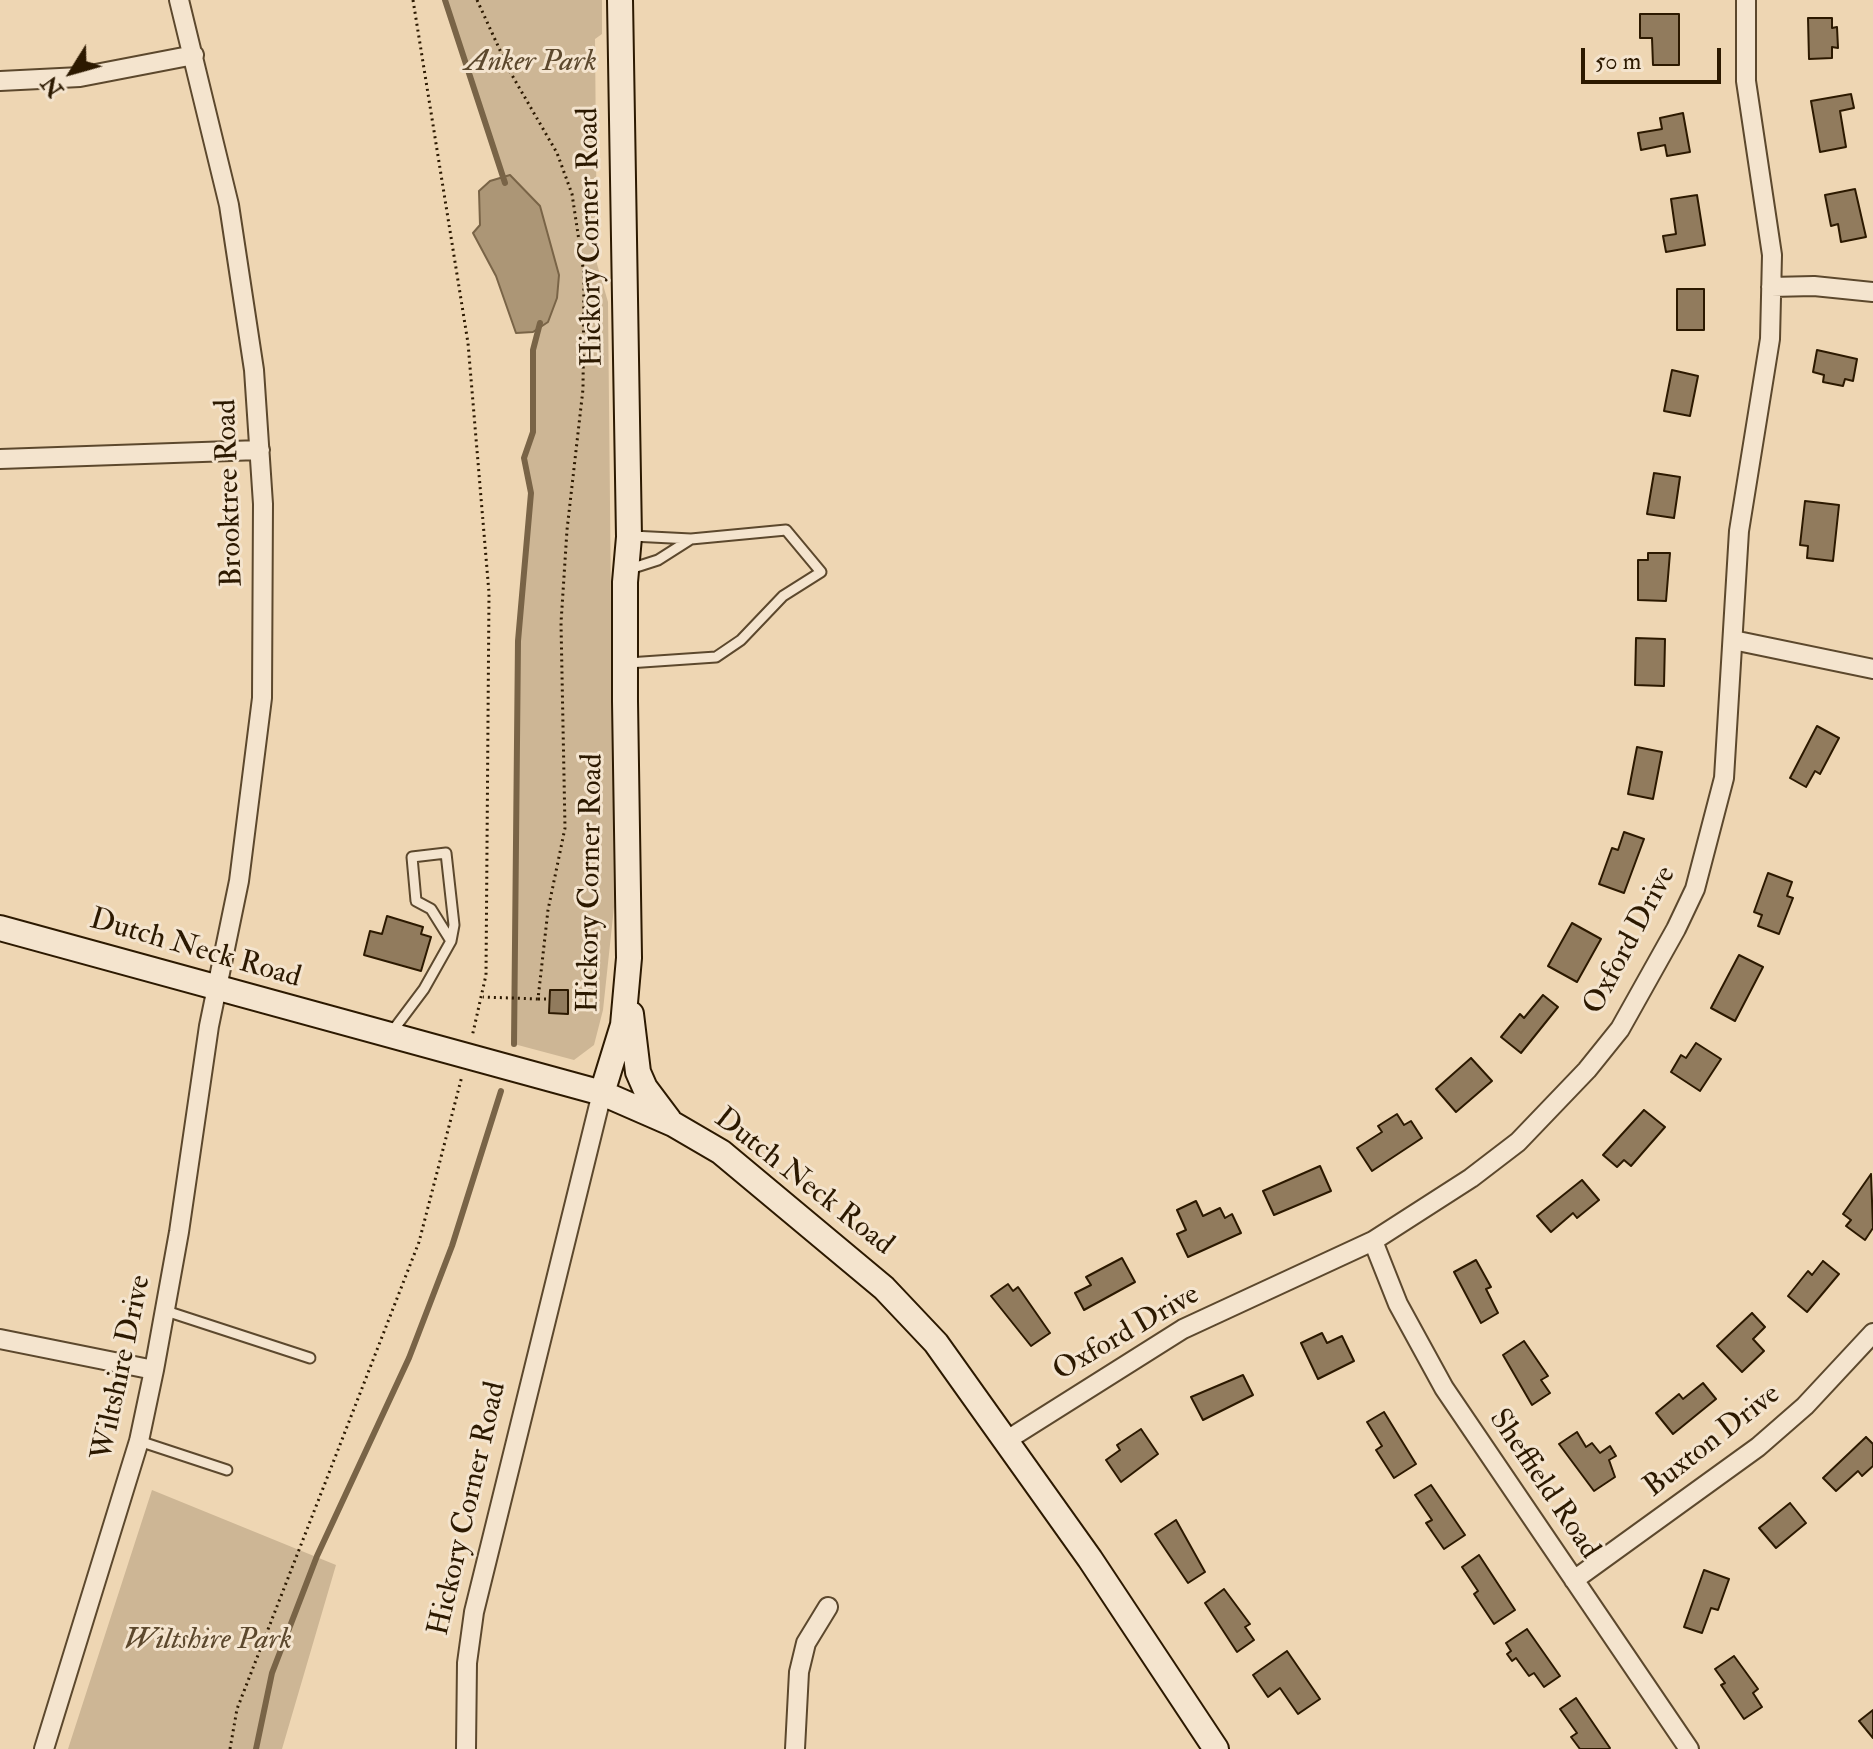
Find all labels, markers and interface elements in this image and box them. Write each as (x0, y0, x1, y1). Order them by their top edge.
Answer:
north arrow (32, 32, 112, 112)
scale bar (1585, 32, 1725, 82)
park label: Anker Park (465, 46, 597, 82)
text: 50 m (1595, 46, 1641, 77)
text: N (36, 70, 70, 103)
street label: Hickory Corner Road (572, 107, 612, 367)
street label: Brooktree Road (210, 398, 252, 588)
street label: Hickory Corner Road (572, 753, 612, 1013)
street label: Oxford Drive (1577, 861, 1685, 1021)
street label: Dutch Neck Road (85, 903, 305, 997)
street label: Dutch Neck Road (706, 1102, 900, 1264)
street label: Wiltshire Drive (86, 1272, 160, 1464)
street label: Oxford Drive (1048, 1278, 1206, 1390)
street label: Buxton Drive (1638, 1378, 1788, 1506)
street label: Hickory Corner Road (422, 1379, 516, 1639)
street label: Sheffield Road (1480, 1403, 1606, 1567)
park label: Wiltshire Park (124, 1624, 292, 1660)

